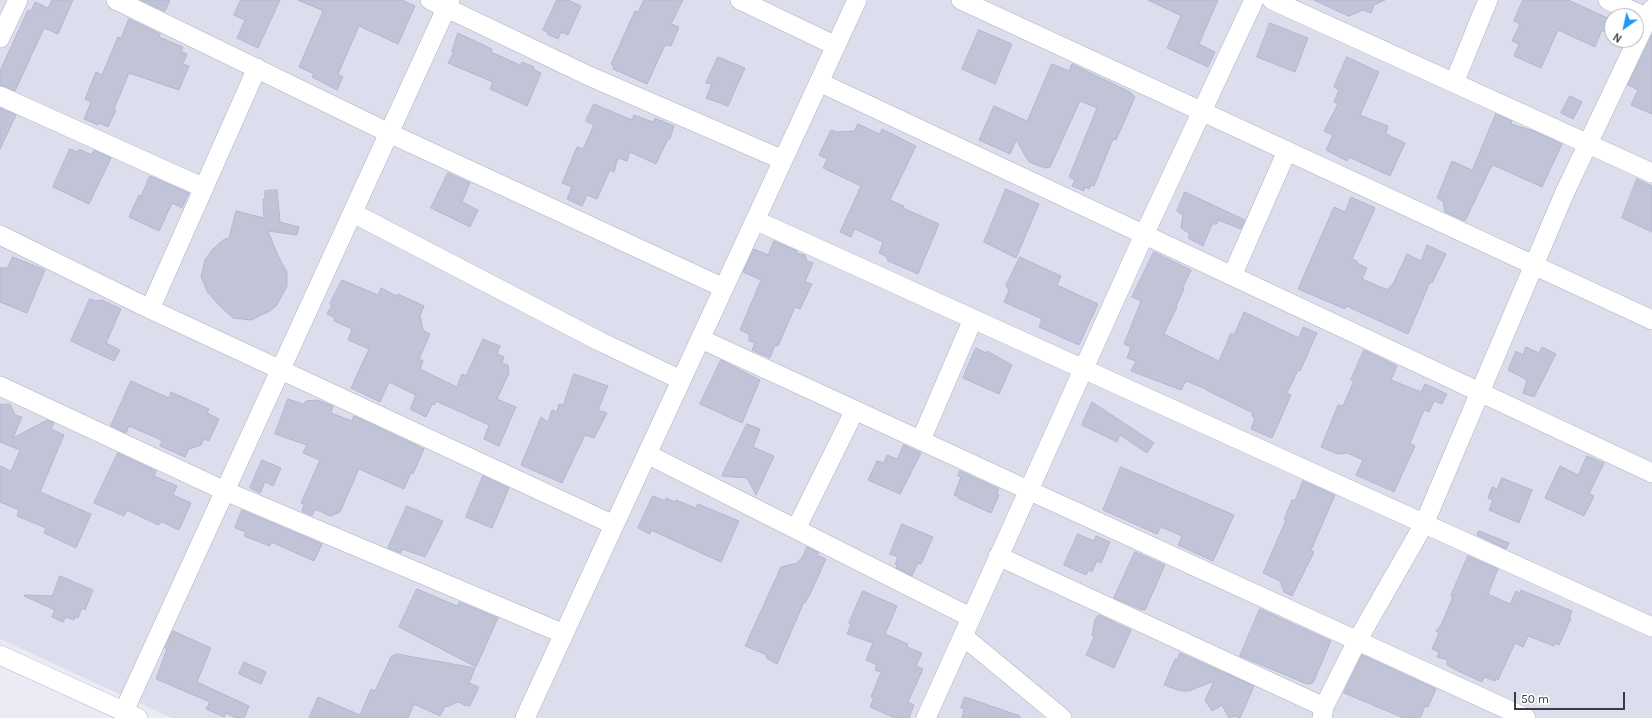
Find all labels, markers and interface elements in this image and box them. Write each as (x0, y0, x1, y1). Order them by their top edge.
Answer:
north arrow (1604, 8, 1644, 48)
text: N (1611, 30, 1624, 45)
scale bar (1516, 684, 1627, 710)
text: 50 m (1521, 692, 1549, 706)

